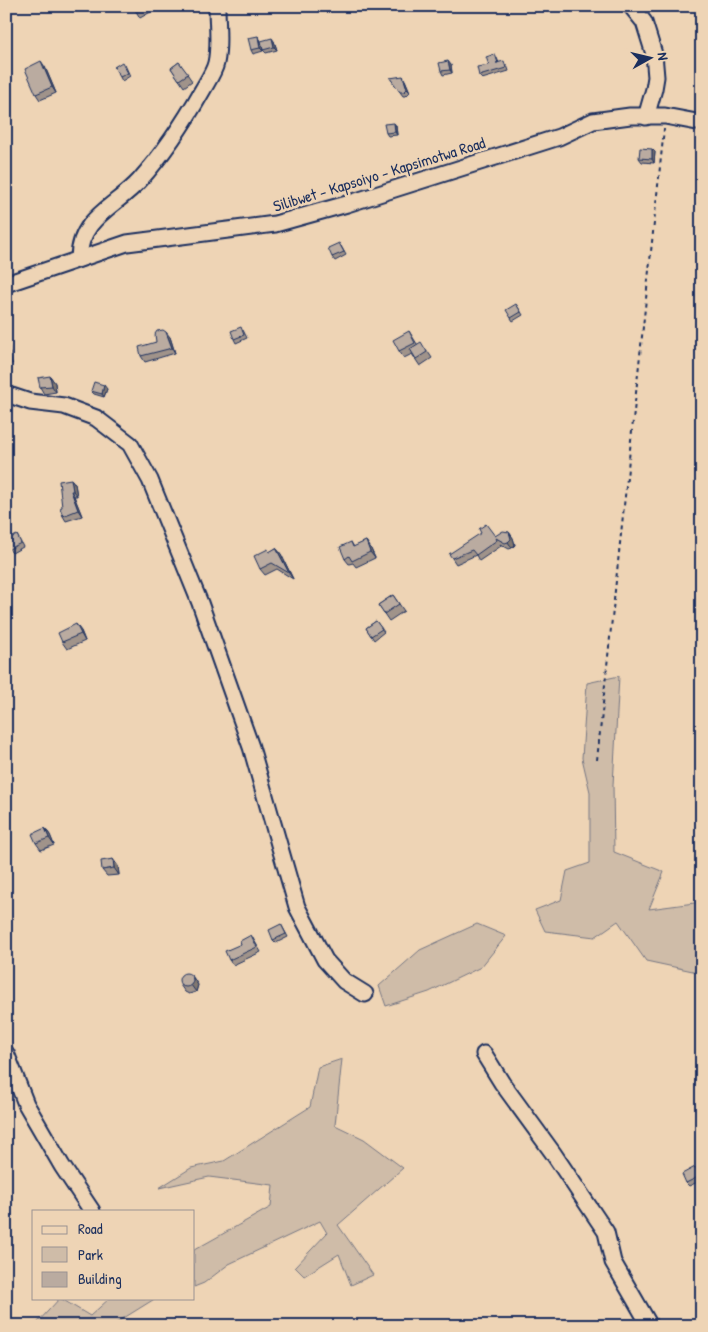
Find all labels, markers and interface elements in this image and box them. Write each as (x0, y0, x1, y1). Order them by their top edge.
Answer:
north arrow (626, 32, 676, 82)
text: N (653, 51, 673, 62)
street label: Silibwet - Kapsoiyo - Kapsimotwa Road (270, 131, 488, 217)
legend (32, 1210, 195, 1300)
text: Road (78, 1218, 103, 1239)
text: Park (78, 1244, 103, 1265)
text: Building (78, 1268, 122, 1289)

